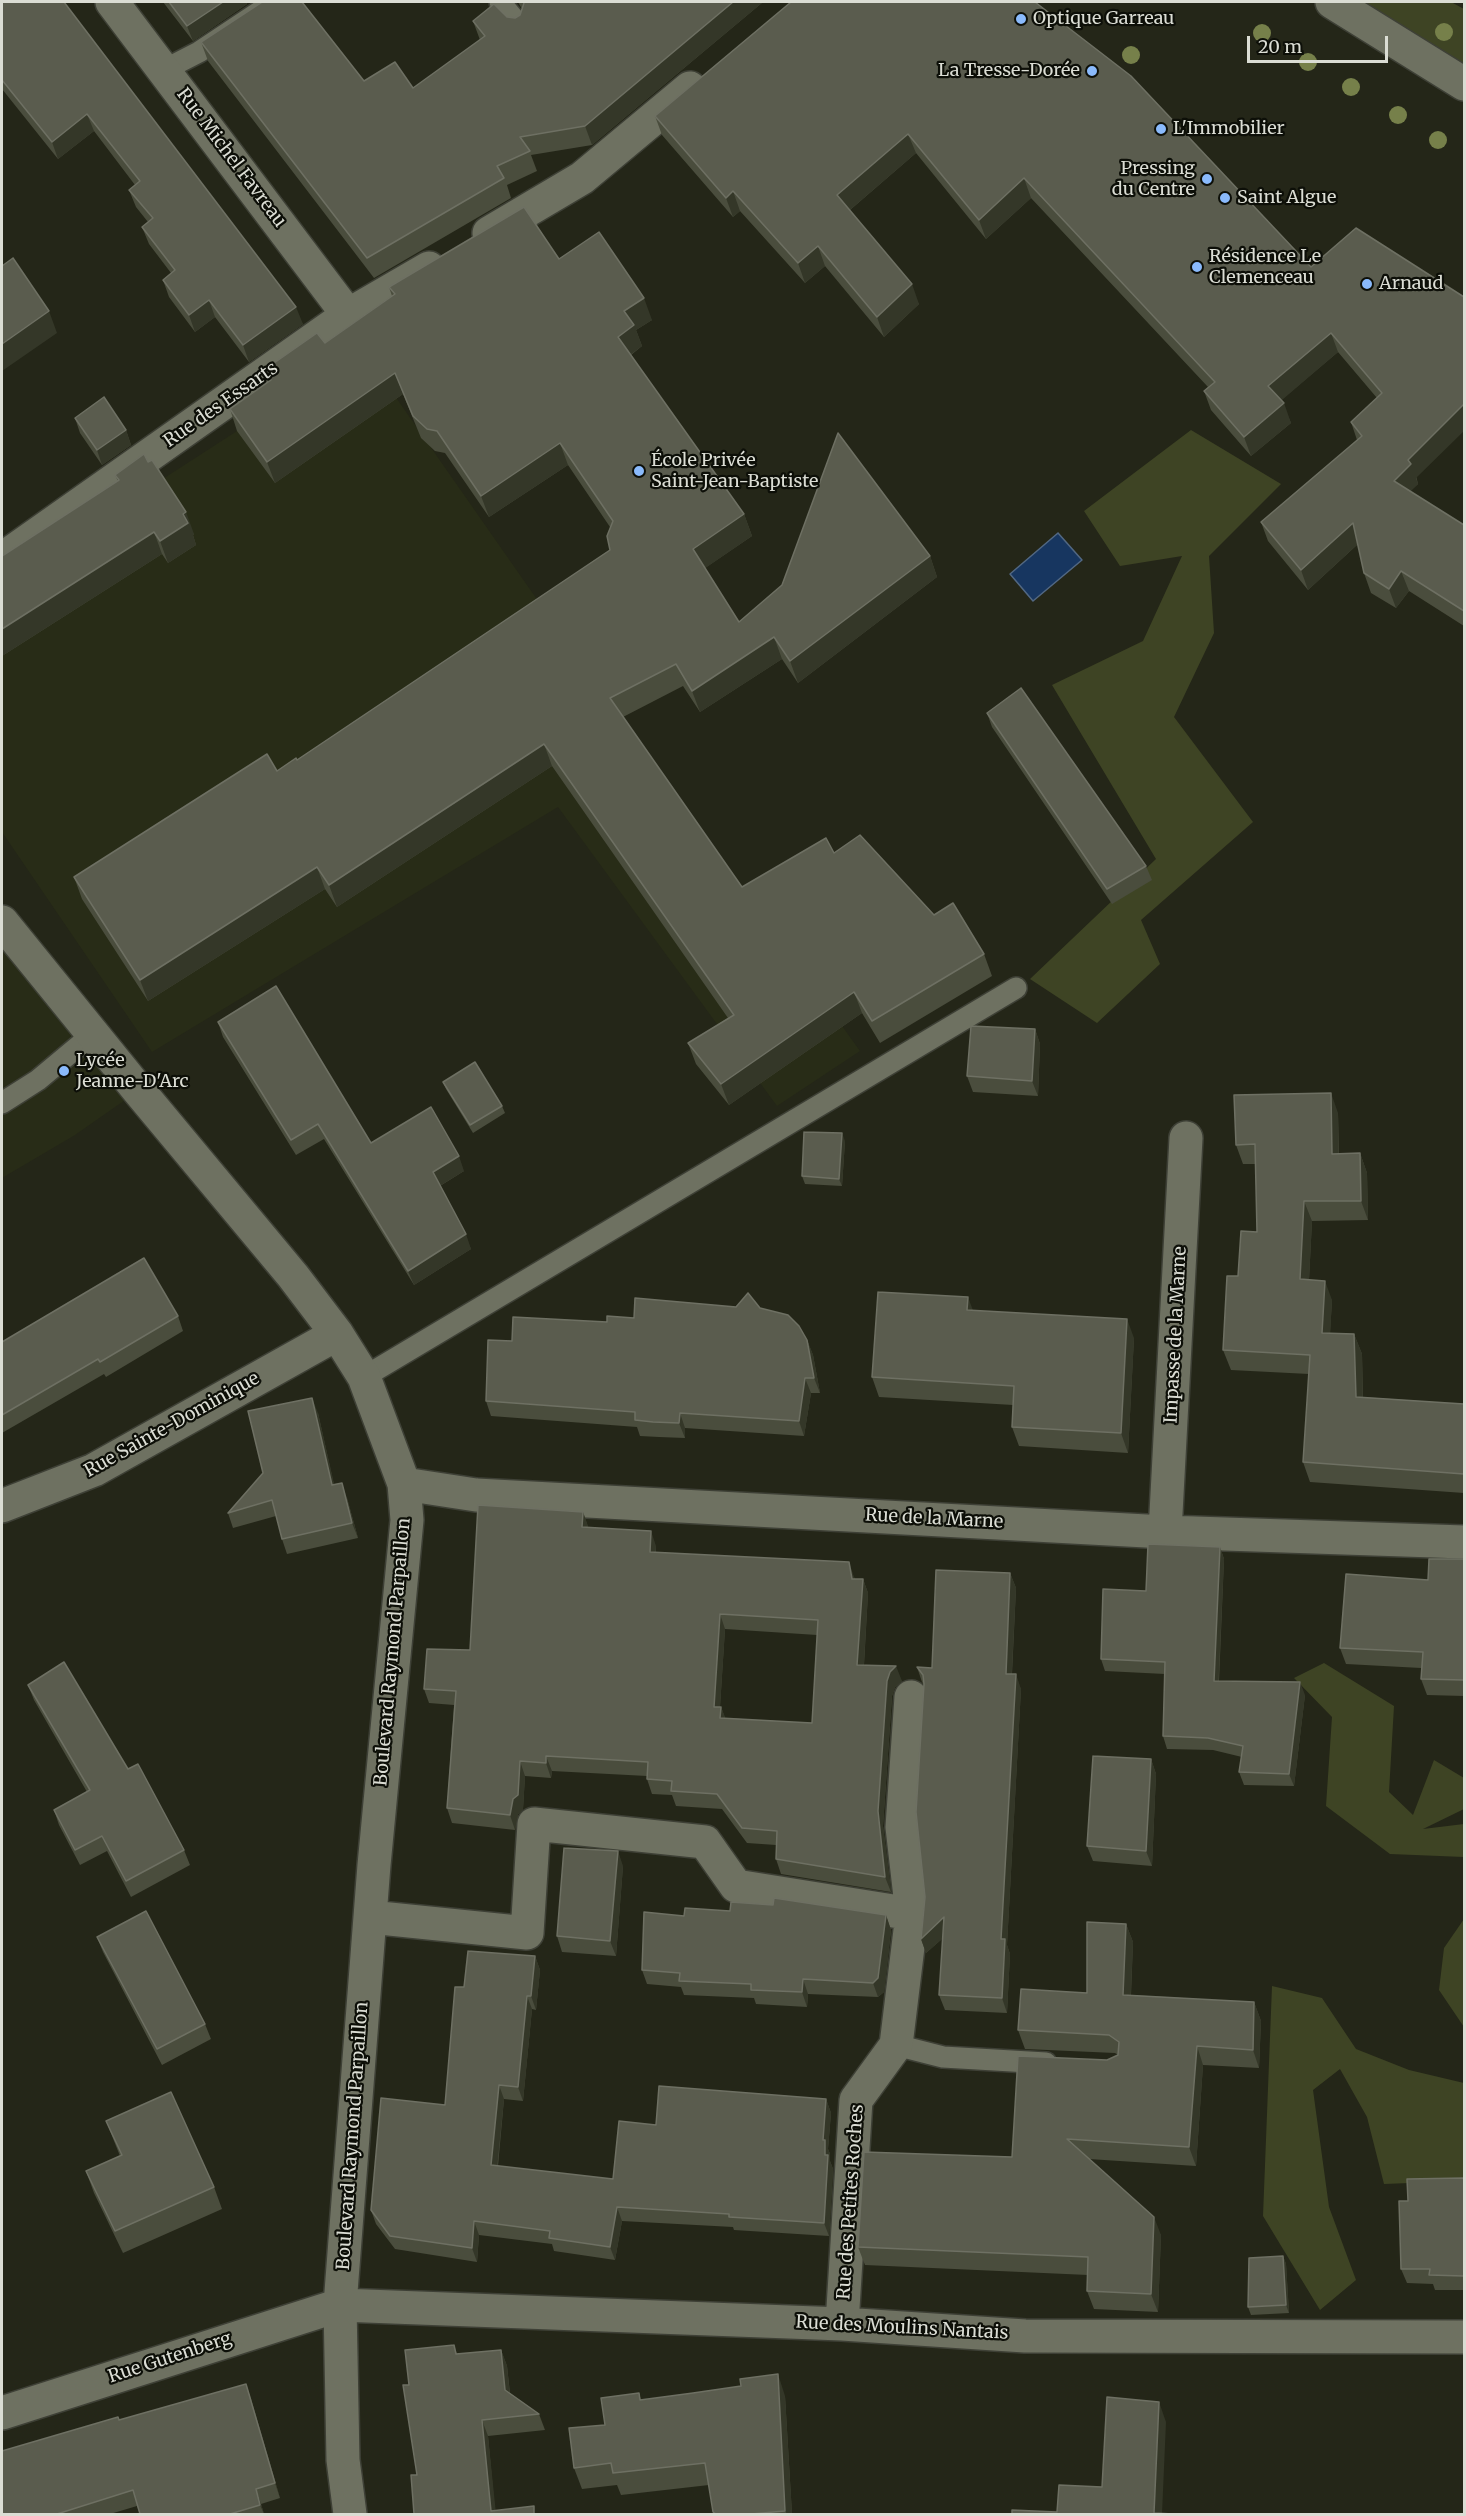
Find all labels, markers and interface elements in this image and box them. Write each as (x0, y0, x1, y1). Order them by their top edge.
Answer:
place label: Optique Garreau (1033, 8, 1174, 30)
marker: Optique Garreau (1014, 12, 1028, 26)
scale bar (1250, 24, 1391, 62)
text: 20 m (1258, 35, 1302, 58)
place label: La Tresse-Dorée (938, 60, 1080, 82)
marker: La Tresse-Dorée (1085, 64, 1099, 78)
street label: Rue Michel Favreau (172, 84, 290, 232)
place label: L'Immobilier (1173, 118, 1285, 140)
marker: L'Immobilier (1154, 122, 1168, 136)
place label: Pressing du Centre (1112, 158, 1195, 201)
marker: Pressing du Centre (1200, 172, 1214, 186)
place label: Saint Algue (1237, 187, 1336, 209)
marker: Saint Algue (1218, 191, 1232, 205)
place label: Résidence Le Clemenceau (1209, 246, 1321, 288)
marker: Résidence Le Clemenceau (1190, 260, 1204, 274)
place label: Arnaud (1379, 273, 1443, 295)
marker: Arnaud (1360, 277, 1374, 291)
street label: Rue des Essarts (160, 358, 282, 452)
place label: École Privée Saint-Jean-Baptiste (651, 450, 818, 492)
marker: École Privée Saint-Jean-Baptiste (632, 464, 646, 478)
place label: Lycée Jeanne-D'Arc (76, 1050, 189, 1092)
marker: Lycée Jeanne-D'Arc (57, 1064, 71, 1078)
street label: Impasse de la Marne (1161, 1246, 1191, 1424)
street label: Rue Sainte-Dominique (81, 1368, 263, 1482)
street label: Rue de la Marne (864, 1505, 1004, 1533)
street label: Boulevard Raymond Parpaillon (371, 1517, 415, 1787)
street label: Boulevard Raymond Parpaillon (333, 2001, 373, 2271)
street label: Rue des Petites Roches (833, 2103, 869, 2301)
street label: Rue des Moulins Nantais (795, 2312, 1009, 2344)
street label: Rue Gutenberg (106, 2328, 234, 2388)

